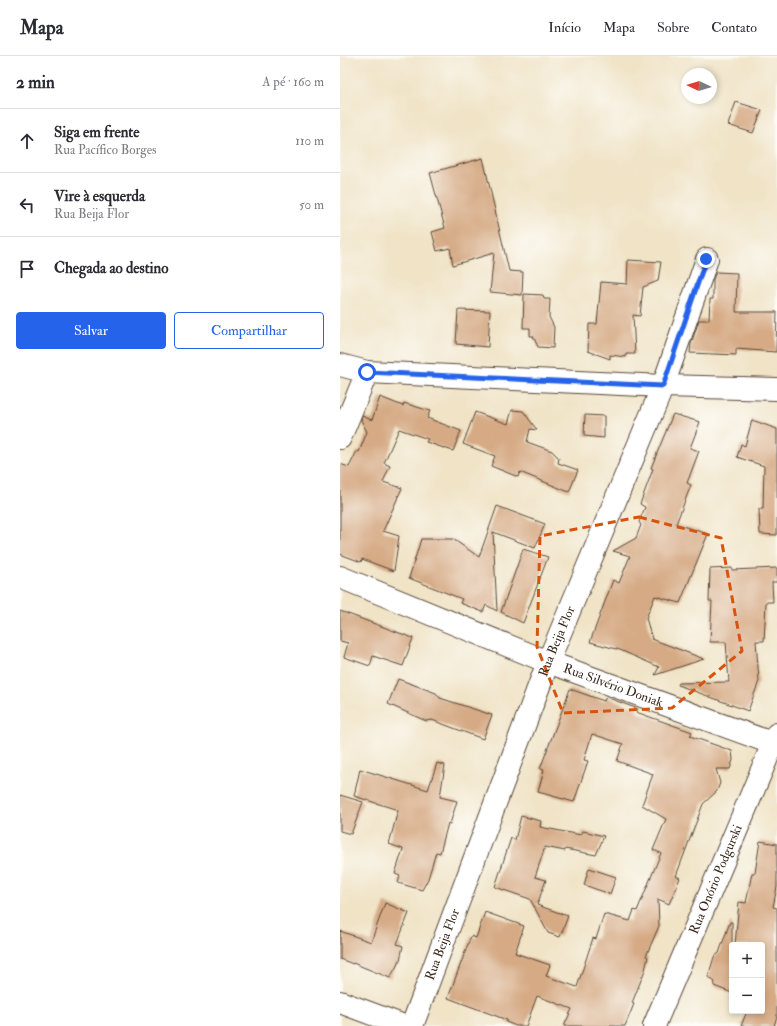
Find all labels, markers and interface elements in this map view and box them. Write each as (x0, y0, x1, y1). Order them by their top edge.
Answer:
text: Mapa (20, 16, 64, 40)
text: Início (548, 19, 581, 36)
text: Mapa (603, 19, 635, 36)
text: Sobre (657, 19, 689, 36)
text: Contato (711, 19, 757, 36)
north arrow (681, 68, 717, 104)
text: 2 min (16, 72, 55, 93)
text: A pé · 160 m (262, 74, 324, 90)
text: Siga em frente (54, 123, 140, 142)
icon: ahead (16, 130, 38, 152)
text: 110 m (295, 133, 324, 149)
text: Rua Pacífico Borges (54, 142, 157, 158)
text: Vire à esquerda (54, 187, 145, 206)
icon: left (16, 194, 38, 216)
text: 50 m (299, 197, 324, 213)
text: Rua Beija Flor (54, 206, 129, 222)
route end (697, 250, 715, 268)
icon: arrive (16, 258, 38, 280)
text: Chegada ao destino (54, 259, 169, 278)
button: Salvar (16, 312, 166, 349)
button: Compartilhar (174, 312, 324, 349)
route start (358, 363, 376, 381)
street label: Rua Beija Flor (535, 603, 579, 679)
street label: Rua Silvério Doniak (561, 660, 666, 711)
street label: Rua Onório Podgurski (686, 822, 746, 936)
street label: Rua Beija Flor (422, 906, 463, 982)
map controls (729, 942, 765, 1014)
button: + (729, 942, 765, 978)
button: − (729, 978, 765, 1014)

